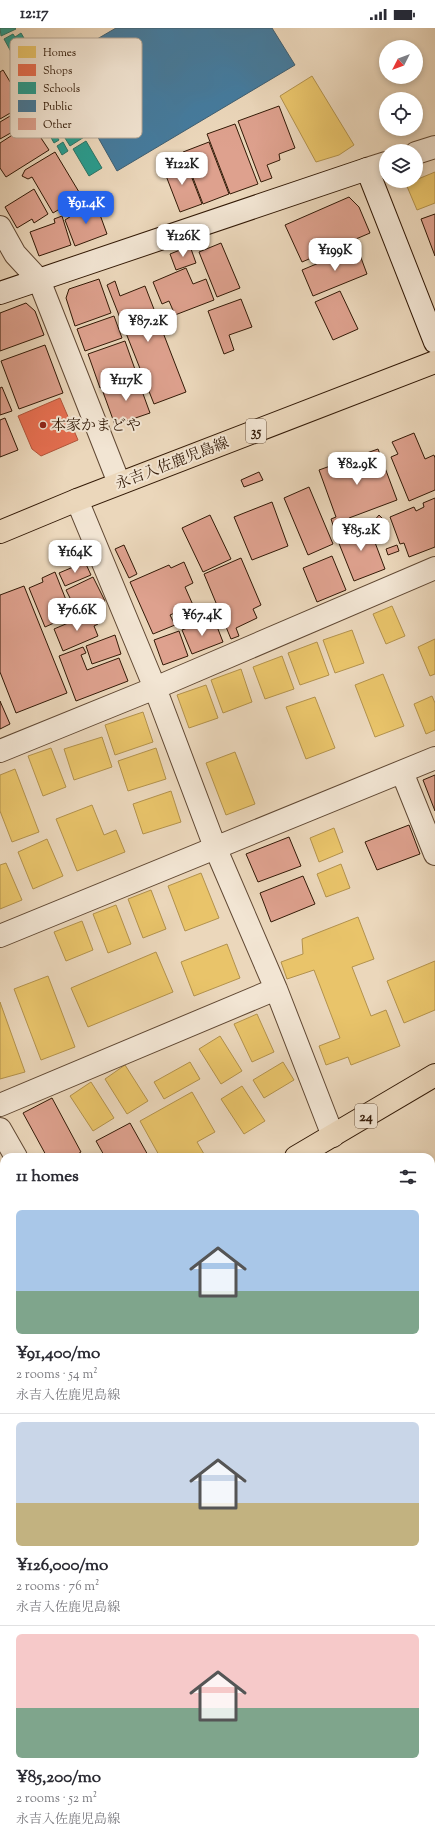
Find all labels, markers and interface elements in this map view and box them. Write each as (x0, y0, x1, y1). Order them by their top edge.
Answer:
text: 12:17 (20, 4, 49, 25)
legend (10, 38, 142, 138)
north arrow (379, 40, 423, 84)
map controls (379, 40, 423, 188)
text: Homes (43, 45, 76, 61)
text: Shops (43, 63, 72, 79)
text: Schools (43, 81, 80, 97)
button: locate (379, 92, 423, 136)
text: Public (43, 99, 72, 115)
text: Other (43, 117, 72, 133)
button: layers (379, 144, 423, 188)
pin: ¥122K (154, 152, 210, 186)
text: ¥122K (165, 156, 199, 174)
pin: ¥91.4K (53, 191, 119, 225)
text: ¥91.4K (67, 195, 105, 213)
pin: ¥126K (155, 224, 211, 258)
text: ¥126K (166, 228, 200, 246)
pin: ¥199K (307, 238, 363, 272)
text: ¥199K (318, 242, 352, 260)
pin: ¥87.2K (115, 309, 181, 343)
text: ¥87.2K (128, 313, 168, 331)
pin: ¥117K (98, 368, 154, 402)
text: ¥117K (109, 372, 143, 390)
place label: 本家かまどや (51, 416, 141, 437)
road number: 35 (246, 419, 266, 443)
marker: 本家かまどや (38, 420, 48, 430)
street label: 永吉入佐鹿児島線 (113, 433, 232, 496)
pin: ¥82.9K (324, 452, 390, 486)
text: ¥82.9K (337, 456, 377, 474)
pin: ¥85.2K (328, 518, 394, 552)
text: ¥85.2K (342, 522, 380, 540)
pin: ¥164K (47, 540, 103, 574)
text: ¥164K (58, 544, 92, 562)
pin: ¥76.6K (44, 598, 110, 632)
text: ¥76.6K (57, 602, 97, 620)
pin: ¥67.4K (169, 603, 235, 637)
text: ¥67.4K (182, 607, 222, 625)
road number: 24 (355, 1104, 377, 1128)
text: 11 homes (16, 1165, 79, 1189)
icon: filters (397, 1166, 419, 1188)
icon: home (182, 1236, 254, 1308)
text: ¥91,400/mo (16, 1342, 100, 1366)
text: 2 rooms · 54 m² (16, 1366, 98, 1384)
text: 永吉入佐鹿児島線 (16, 1387, 120, 1405)
icon: home (182, 1448, 254, 1520)
text: ¥126,000/mo (16, 1554, 108, 1578)
text: 2 rooms · 76 m² (16, 1578, 100, 1596)
text: 永吉入佐鹿児島線 (16, 1599, 120, 1617)
icon: home (182, 1660, 254, 1732)
text: ¥85,200/mo (16, 1766, 101, 1790)
text: 2 rooms · 52 m² (16, 1790, 97, 1808)
text: 永吉入佐鹿児島線 (16, 1811, 120, 1829)

